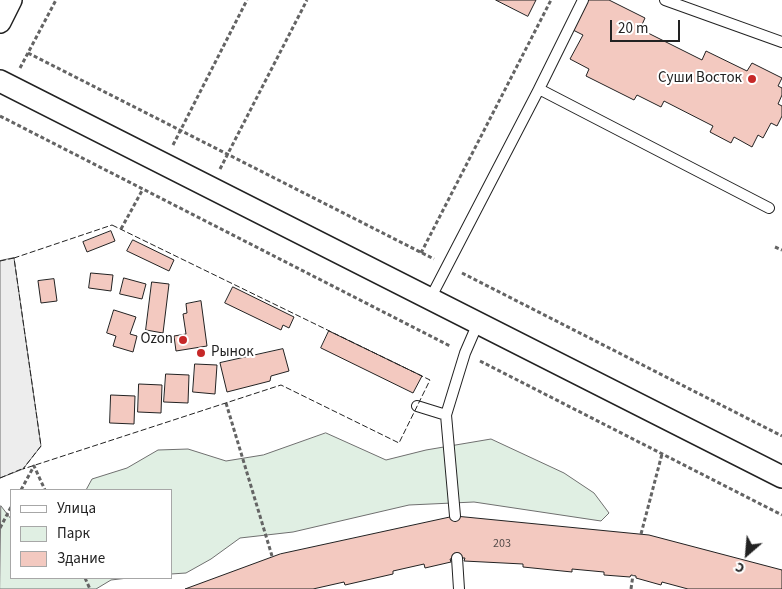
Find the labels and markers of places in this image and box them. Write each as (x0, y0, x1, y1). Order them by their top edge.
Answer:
place label: Суши Восток (658, 70, 742, 88)
marker: Суши Восток (746, 73, 758, 85)
place label: Ozon (141, 331, 173, 349)
marker: Ozon (177, 334, 189, 346)
place label: Рынок (211, 344, 254, 362)
marker: Рынок (195, 347, 207, 359)

